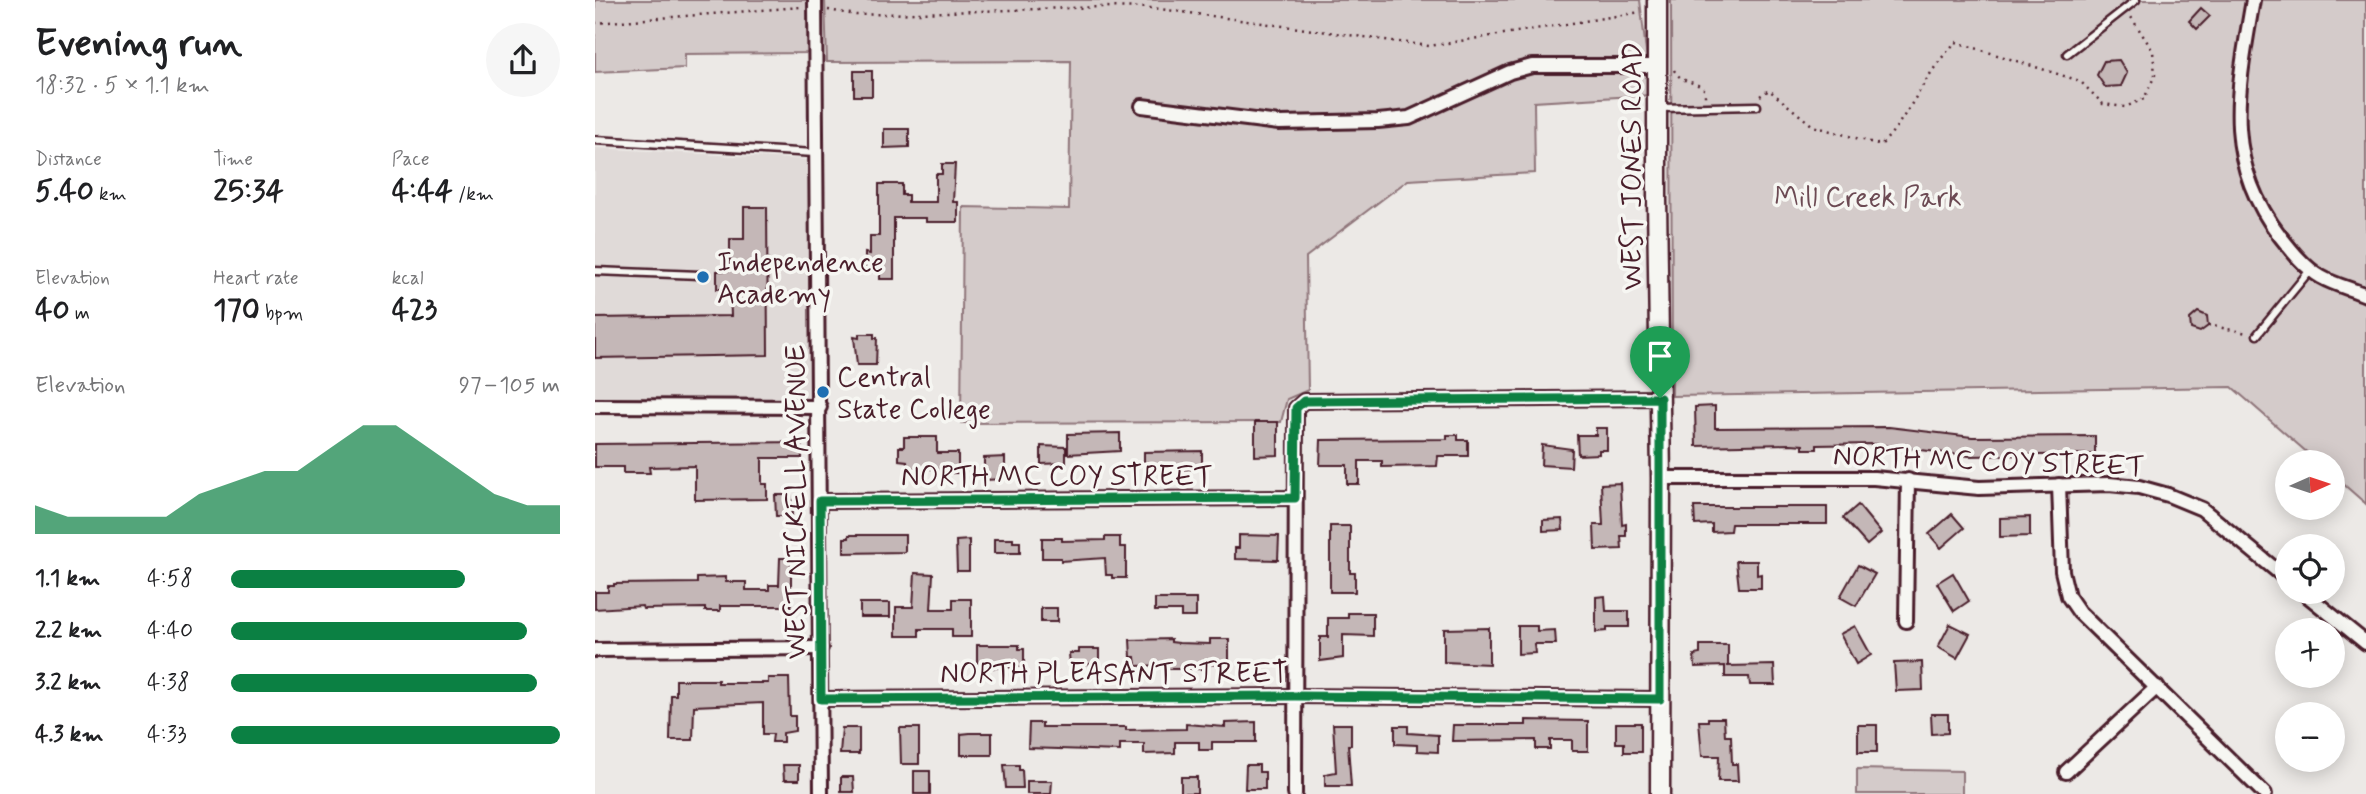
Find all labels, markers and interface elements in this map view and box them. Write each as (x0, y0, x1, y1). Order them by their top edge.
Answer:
text: Evening run (35, 20, 242, 69)
button: share (486, 23, 560, 97)
street label: WEST JONES ROAD (1615, 42, 1652, 290)
text: 18:32 · 5 × 1.1 km (35, 71, 210, 101)
text: Distance (35, 147, 102, 172)
text: Time (213, 147, 253, 172)
text: Pace (392, 147, 429, 172)
text: 5.40 (35, 172, 94, 211)
text: 25:34 (213, 172, 284, 211)
text: 4:44 (392, 172, 453, 211)
park label: Mill Creek Park (1774, 180, 1962, 217)
text: km (94, 182, 127, 207)
text: /km (453, 182, 494, 207)
place label: Independence Academy (717, 245, 884, 314)
text: Elevation (35, 266, 110, 291)
text: Heart rate (213, 266, 299, 291)
text: kcal (392, 266, 424, 291)
marker: Independence Academy (695, 269, 711, 285)
text: 40 (35, 291, 70, 330)
text: 170 (213, 291, 260, 330)
text: 423 (392, 291, 437, 330)
text: m (70, 301, 90, 326)
text: bpm (260, 301, 303, 326)
pin (1630, 326, 1690, 398)
icon: arrive (1641, 337, 1679, 375)
street label: WEST NICKELL AVENUE (779, 345, 816, 659)
place label: Central State College (837, 360, 991, 429)
text: Elevation (35, 371, 126, 401)
text: 97–105 m (459, 371, 560, 401)
marker: Central State College (815, 384, 831, 400)
street label: NORTH MC COY STREET (1832, 439, 2145, 486)
north arrow (2275, 450, 2345, 520)
map controls (2275, 450, 2345, 772)
street label: NORTH MC COY STREET (901, 459, 1213, 496)
button: locate (2275, 534, 2345, 604)
text: 1.1 km (35, 564, 100, 594)
text: 4:58 (147, 564, 193, 594)
text: 2.2 km (35, 616, 102, 646)
text: 4:40 (147, 616, 193, 646)
button: + (2275, 618, 2345, 688)
street label: NORTH PLEASANT STREET (940, 656, 1288, 693)
text: 3.2 km (35, 668, 101, 698)
text: 4:38 (147, 668, 190, 698)
button: − (2275, 702, 2345, 772)
text: 4.3 km (35, 720, 103, 750)
text: 4:33 (147, 720, 187, 750)

